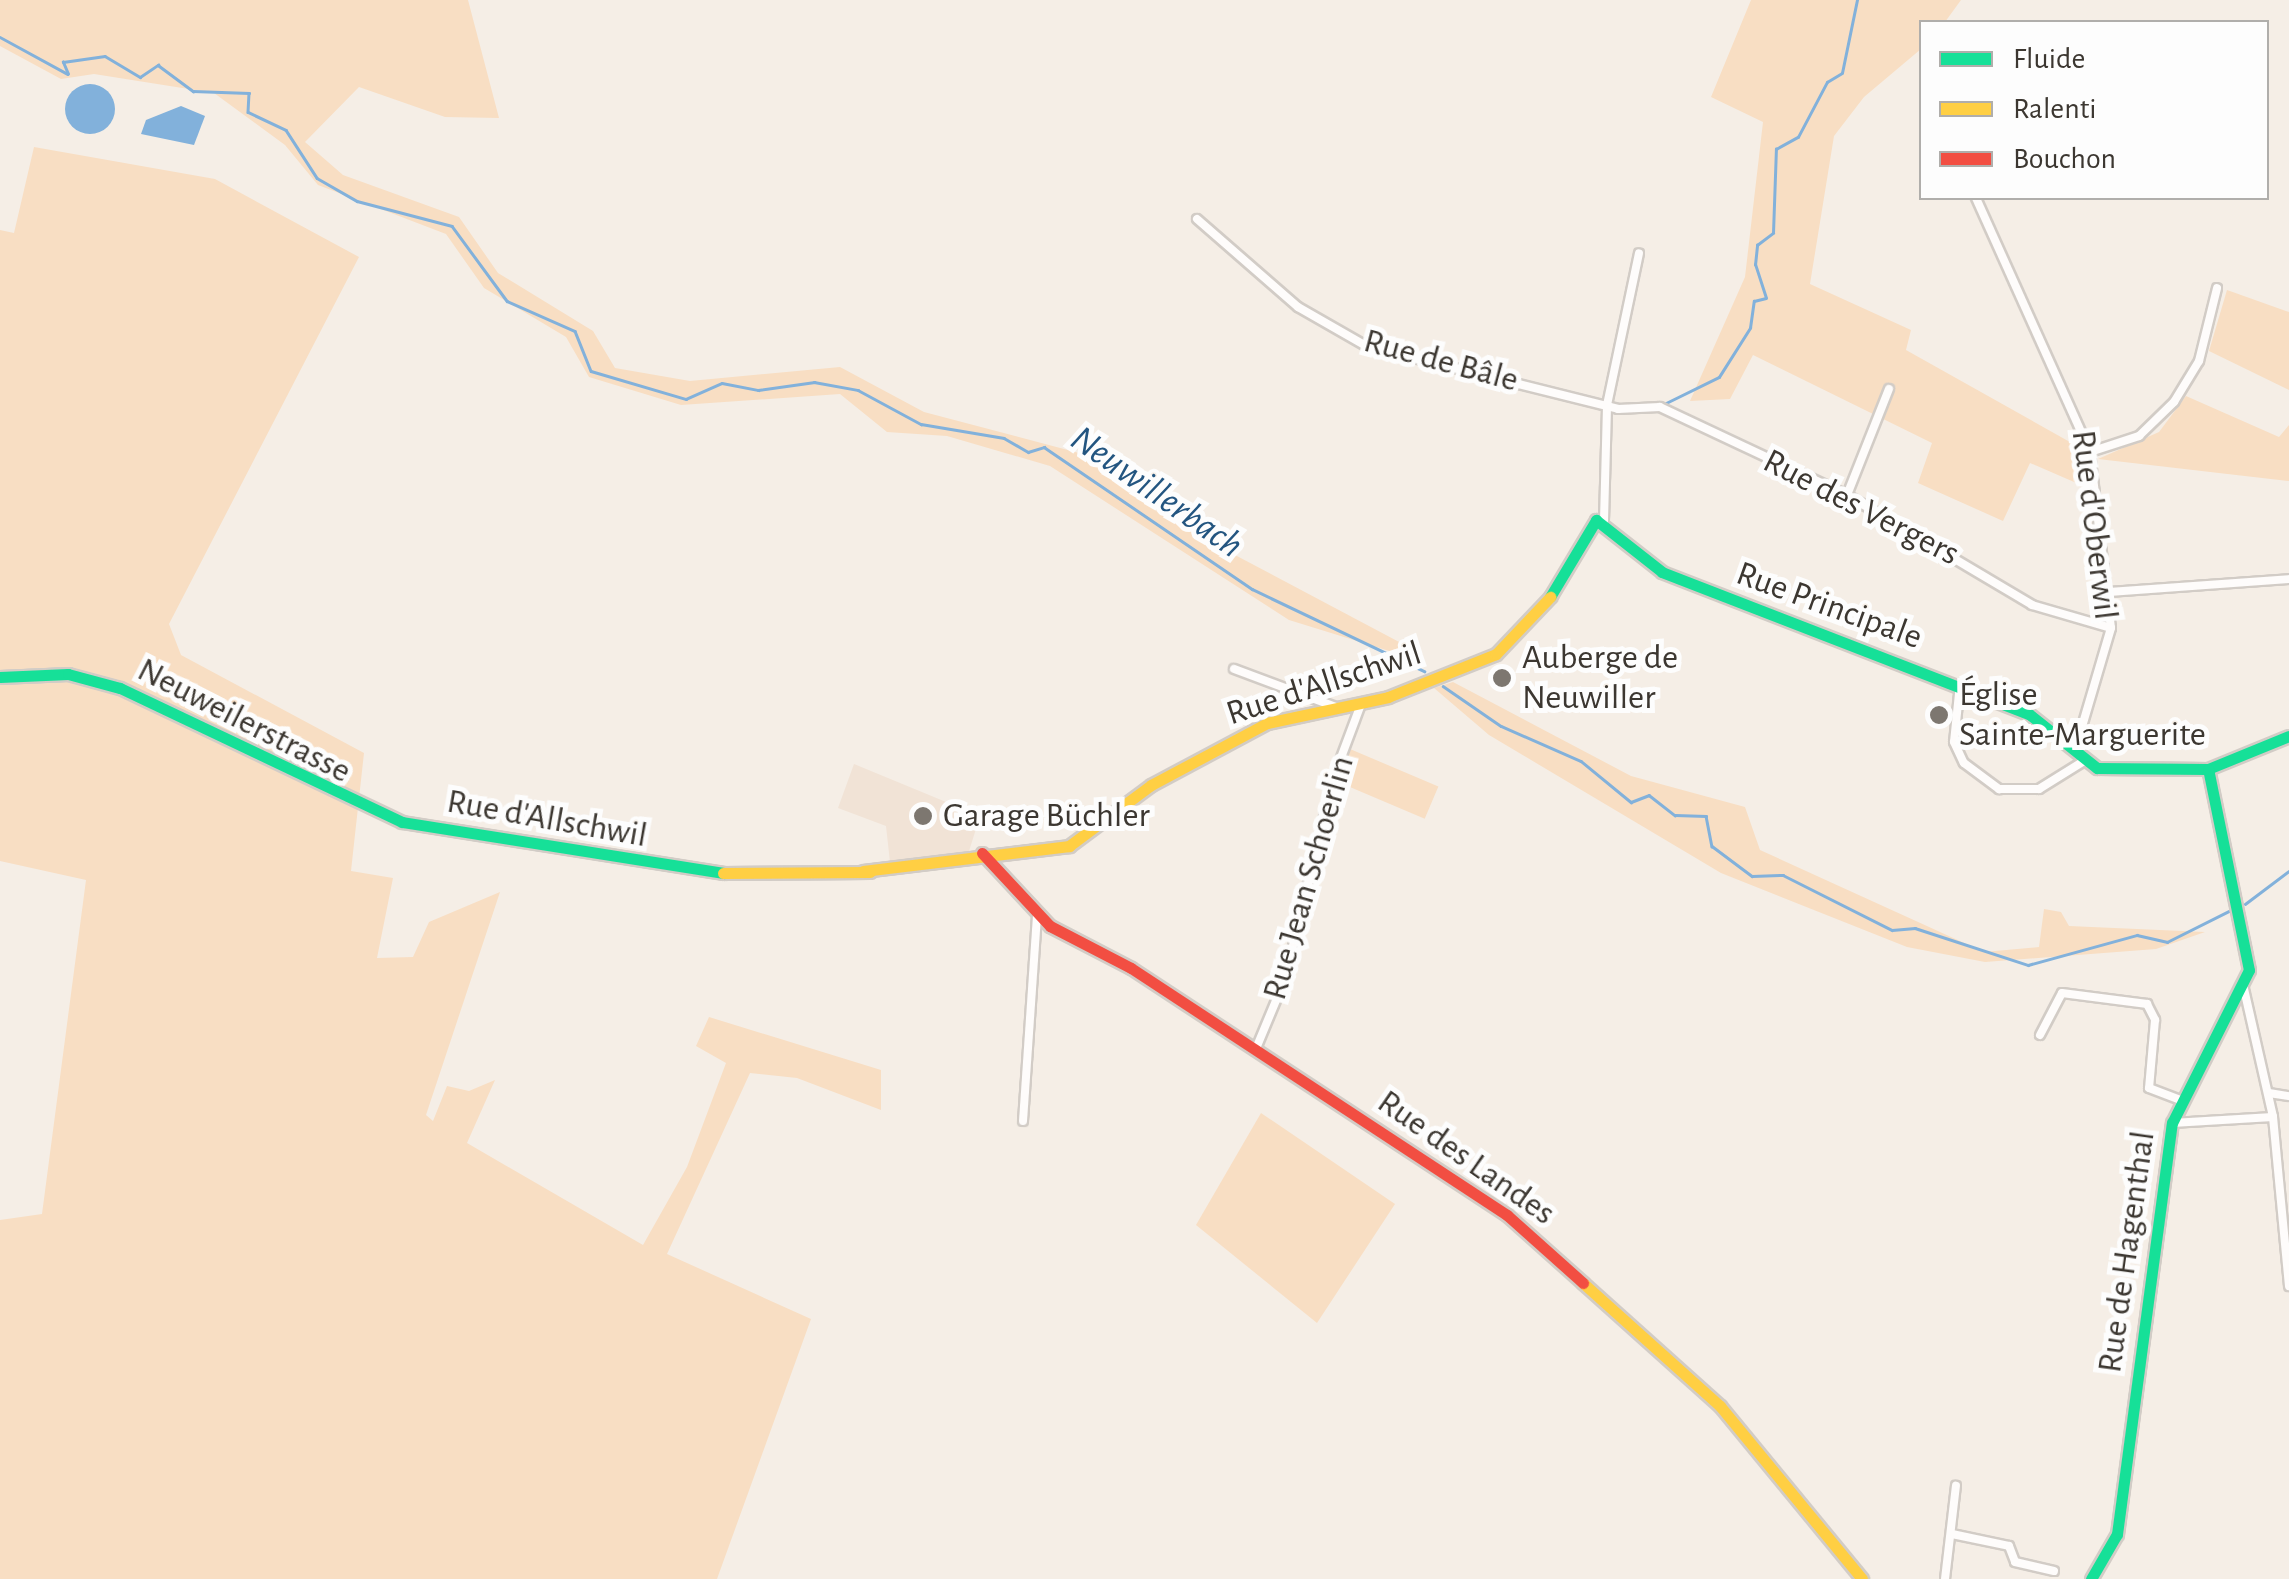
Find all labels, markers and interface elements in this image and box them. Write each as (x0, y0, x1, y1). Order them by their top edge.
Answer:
legend (1919, 20, 2269, 200)
text: Fluide (2013, 44, 2085, 74)
text: Ralenti (2013, 94, 2096, 124)
text: Bouchon (2013, 144, 2116, 174)
street label: Rue de Bâle (1359, 320, 1523, 402)
water label: Neuwillerbach (1061, 417, 1251, 569)
street label: Rue d'Oberwil (2062, 428, 2126, 622)
street label: Rue des Vergers (1756, 441, 1966, 575)
street label: Rue Principale (1730, 553, 1928, 659)
street label: Rue d'Allschwil (1221, 633, 1427, 735)
place label: Auberge de Neuwiller (1522, 637, 1678, 719)
street label: Neuweilerstrasse (130, 649, 358, 793)
marker: Auberge de Neuwiller (1491, 667, 1513, 689)
place label: Église Sainte-Marguerite (1959, 674, 2206, 756)
marker: Église Sainte-Marguerite (1928, 704, 1950, 726)
street label: Rue Jean Schoerlin (1254, 751, 1364, 1005)
street label: Rue d'Allschwil (444, 781, 650, 857)
place label: Garage Büchler (943, 795, 1150, 837)
marker: Garage Büchler (912, 805, 934, 827)
street label: Rue des Landes (1369, 1081, 1563, 1235)
street label: Rue de Hagenthal (2089, 1129, 2165, 1375)

